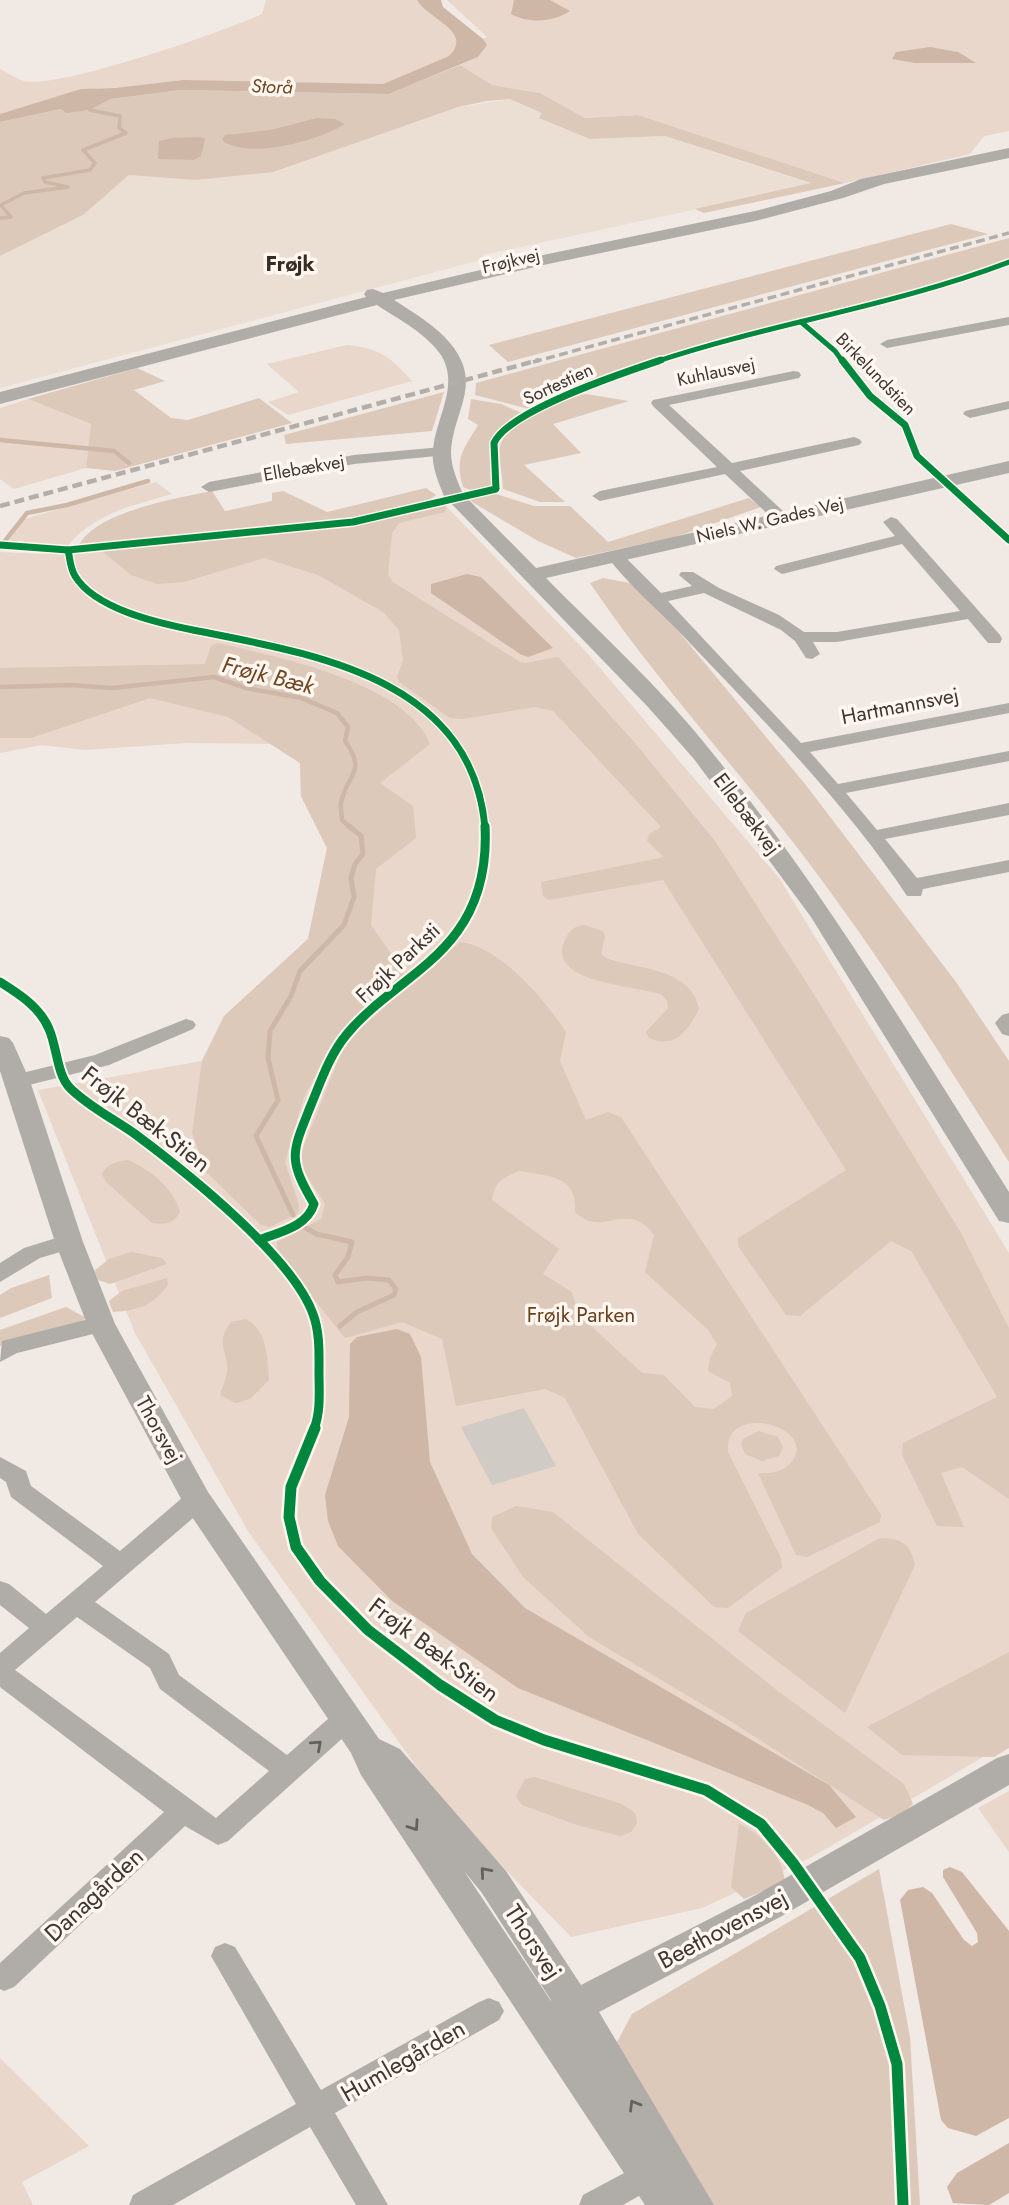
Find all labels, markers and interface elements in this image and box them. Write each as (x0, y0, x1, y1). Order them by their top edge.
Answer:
water label: Storå (251, 72, 294, 101)
street label: Frøjkvej (479, 242, 543, 280)
district label: Frøjk (265, 249, 315, 279)
street label: Birkelundstien (830, 327, 922, 421)
street label: Kuhlausvej (674, 351, 758, 393)
street label: Sortestien (519, 356, 597, 412)
street label: Ellebækvej (261, 448, 347, 488)
street label: Niels W. Gades Vej (694, 490, 846, 550)
water label: Frøjk Bæk (218, 647, 319, 703)
street label: Hartmannsvej (839, 680, 961, 732)
street label: Ellebækvej (706, 767, 788, 861)
street label: Frøjk Parksti (349, 916, 447, 1010)
street label: Frøjk Bæk-Stien (74, 1057, 218, 1180)
park label: Frøjk Parken (527, 1300, 635, 1330)
street label: Thorsvej (128, 1391, 190, 1469)
street label: Frøjk Bæk-Stien (362, 1589, 507, 1710)
one-way arrow (309, 1740, 322, 1753)
one-way arrow (405, 1818, 418, 1831)
street label: Danagården (36, 1839, 151, 1950)
one-way arrow (481, 1867, 493, 1880)
street label: Beethovensvej (652, 1880, 794, 1977)
street label: Thorsvej (496, 1897, 571, 1986)
street label: Humlegården (334, 2011, 471, 2110)
one-way arrow (629, 2099, 642, 2112)

